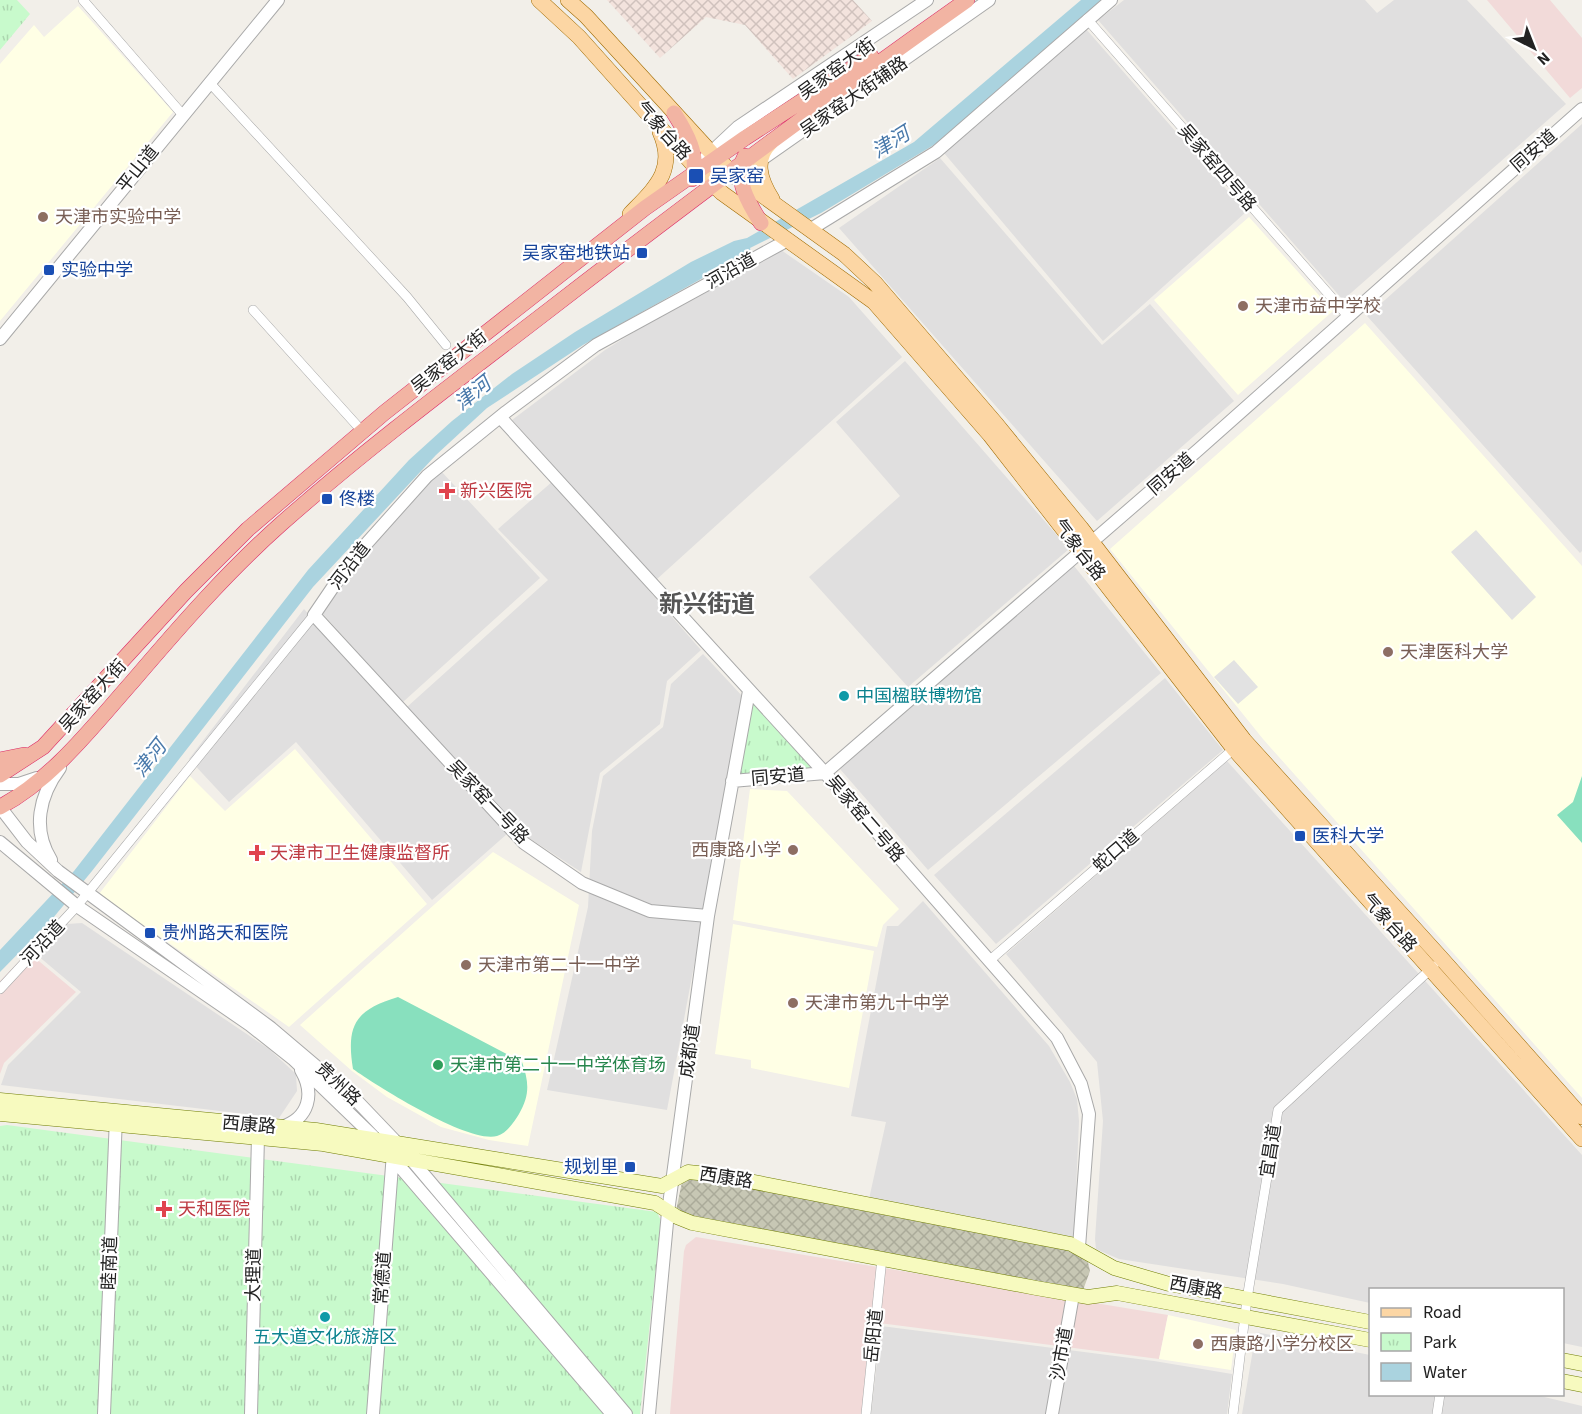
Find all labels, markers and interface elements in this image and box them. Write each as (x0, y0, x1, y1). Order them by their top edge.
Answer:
north arrow (1504, 18, 1564, 78)
street label: 吴家窑大街 (793, 32, 881, 106)
text: N (1532, 47, 1555, 70)
street label: 吴家窑大街辅路 (795, 51, 913, 143)
street label: 气象台路 (630, 96, 696, 166)
water label: 津河 (867, 118, 919, 165)
street label: 吴家窑四号路 (1172, 119, 1262, 217)
street label: 同安道 (1505, 124, 1563, 178)
street label: 平山道 (111, 140, 165, 198)
place label: 吴家窑 (710, 164, 764, 189)
marker: 吴家窑 (687, 167, 705, 185)
place label: 天津市实验中学 (55, 205, 181, 230)
marker: 天津市实验中学 (36, 210, 50, 224)
place label: 吴家窑地铁站 (522, 241, 630, 266)
marker: 吴家窑地铁站 (635, 246, 649, 260)
street label: 河沿道 (701, 247, 761, 295)
place label: 实验中学 (61, 258, 133, 283)
marker: 实验中学 (42, 263, 56, 277)
place label: 天津市益中学校 (1255, 294, 1381, 319)
marker: 天津市益中学校 (1236, 299, 1250, 313)
street label: 吴家窑大街 (406, 324, 492, 400)
water label: 津河 (449, 368, 500, 417)
street label: 同安道 (1142, 447, 1200, 501)
place label: 新兴医院 (460, 479, 532, 504)
marker: 新兴医院 (438, 482, 456, 500)
place label: 佟楼 (339, 487, 375, 512)
marker: 佟楼 (320, 492, 334, 506)
street label: 气象台路 (1047, 514, 1111, 586)
street label: 河沿道 (324, 537, 376, 595)
district label: 新兴街道 (659, 587, 755, 622)
place label: 天津医科大学 (1400, 640, 1508, 665)
marker: 天津医科大学 (1381, 645, 1395, 659)
street label: 吴家窑大街 (54, 654, 132, 738)
place label: 中国楹联博物馆 (856, 684, 982, 709)
marker: 中国楹联博物馆 (837, 689, 851, 703)
water label: 津河 (127, 731, 176, 783)
street label: 吴家窑一号路 (441, 754, 535, 850)
street label: 同安道 (750, 762, 806, 792)
street label: 吴家窑二号路 (820, 770, 910, 868)
street label: 蛇口道 (1087, 824, 1145, 878)
place label: 医科大学 (1312, 824, 1384, 849)
marker: 医科大学 (1293, 829, 1307, 843)
place label: 西康路小学 (691, 838, 781, 863)
place label: 天津市卫生健康监督所 (270, 841, 450, 866)
marker: 西康路小学 (786, 843, 800, 857)
marker: 天津市卫生健康监督所 (248, 844, 266, 862)
street label: 气象台路 (1356, 888, 1422, 958)
street label: 河沿道 (15, 915, 71, 971)
place label: 贵州路天和医院 (162, 921, 288, 946)
marker: 贵州路天和医院 (143, 926, 157, 940)
place label: 天津市第二十一中学 (478, 953, 640, 978)
marker: 天津市第二十一中学 (459, 958, 473, 972)
place label: 天津市第九十中学 (805, 991, 949, 1016)
marker: 天津市第九十中学 (786, 996, 800, 1010)
street label: 成都道 (674, 1023, 706, 1079)
place label: 天津市第二十一中学体育场 (450, 1053, 666, 1078)
street label: 贵州路 (310, 1056, 366, 1112)
marker: 天津市第二十一中学体育场 (431, 1058, 445, 1072)
street label: 西康路 (221, 1110, 277, 1140)
street label: 宜昌道 (1254, 1122, 1288, 1180)
place label: 规划里 (564, 1155, 618, 1180)
marker: 规划里 (623, 1160, 637, 1174)
street label: 西康路 (697, 1161, 755, 1195)
place label: 天和医院 (178, 1197, 250, 1222)
marker: 天和医院 (155, 1200, 173, 1218)
street label: 睦南道 (97, 1236, 123, 1290)
street label: 大理道 (241, 1248, 267, 1302)
street label: 常德道 (369, 1250, 397, 1306)
street label: 西康路 (1167, 1271, 1225, 1305)
legend (1369, 1288, 1564, 1396)
text: Road (1423, 1300, 1462, 1325)
street label: 岳阳道 (859, 1308, 889, 1364)
marker: 五大道文化旅游区 (318, 1310, 332, 1324)
place label: 五大道文化旅游区 (253, 1325, 397, 1350)
street label: 沙市道 (1045, 1325, 1079, 1383)
text: Park (1423, 1330, 1457, 1355)
place label: 西康路小学分校区 (1210, 1332, 1354, 1357)
marker: 西康路小学分校区 (1191, 1337, 1205, 1351)
text: Water (1423, 1360, 1467, 1385)

